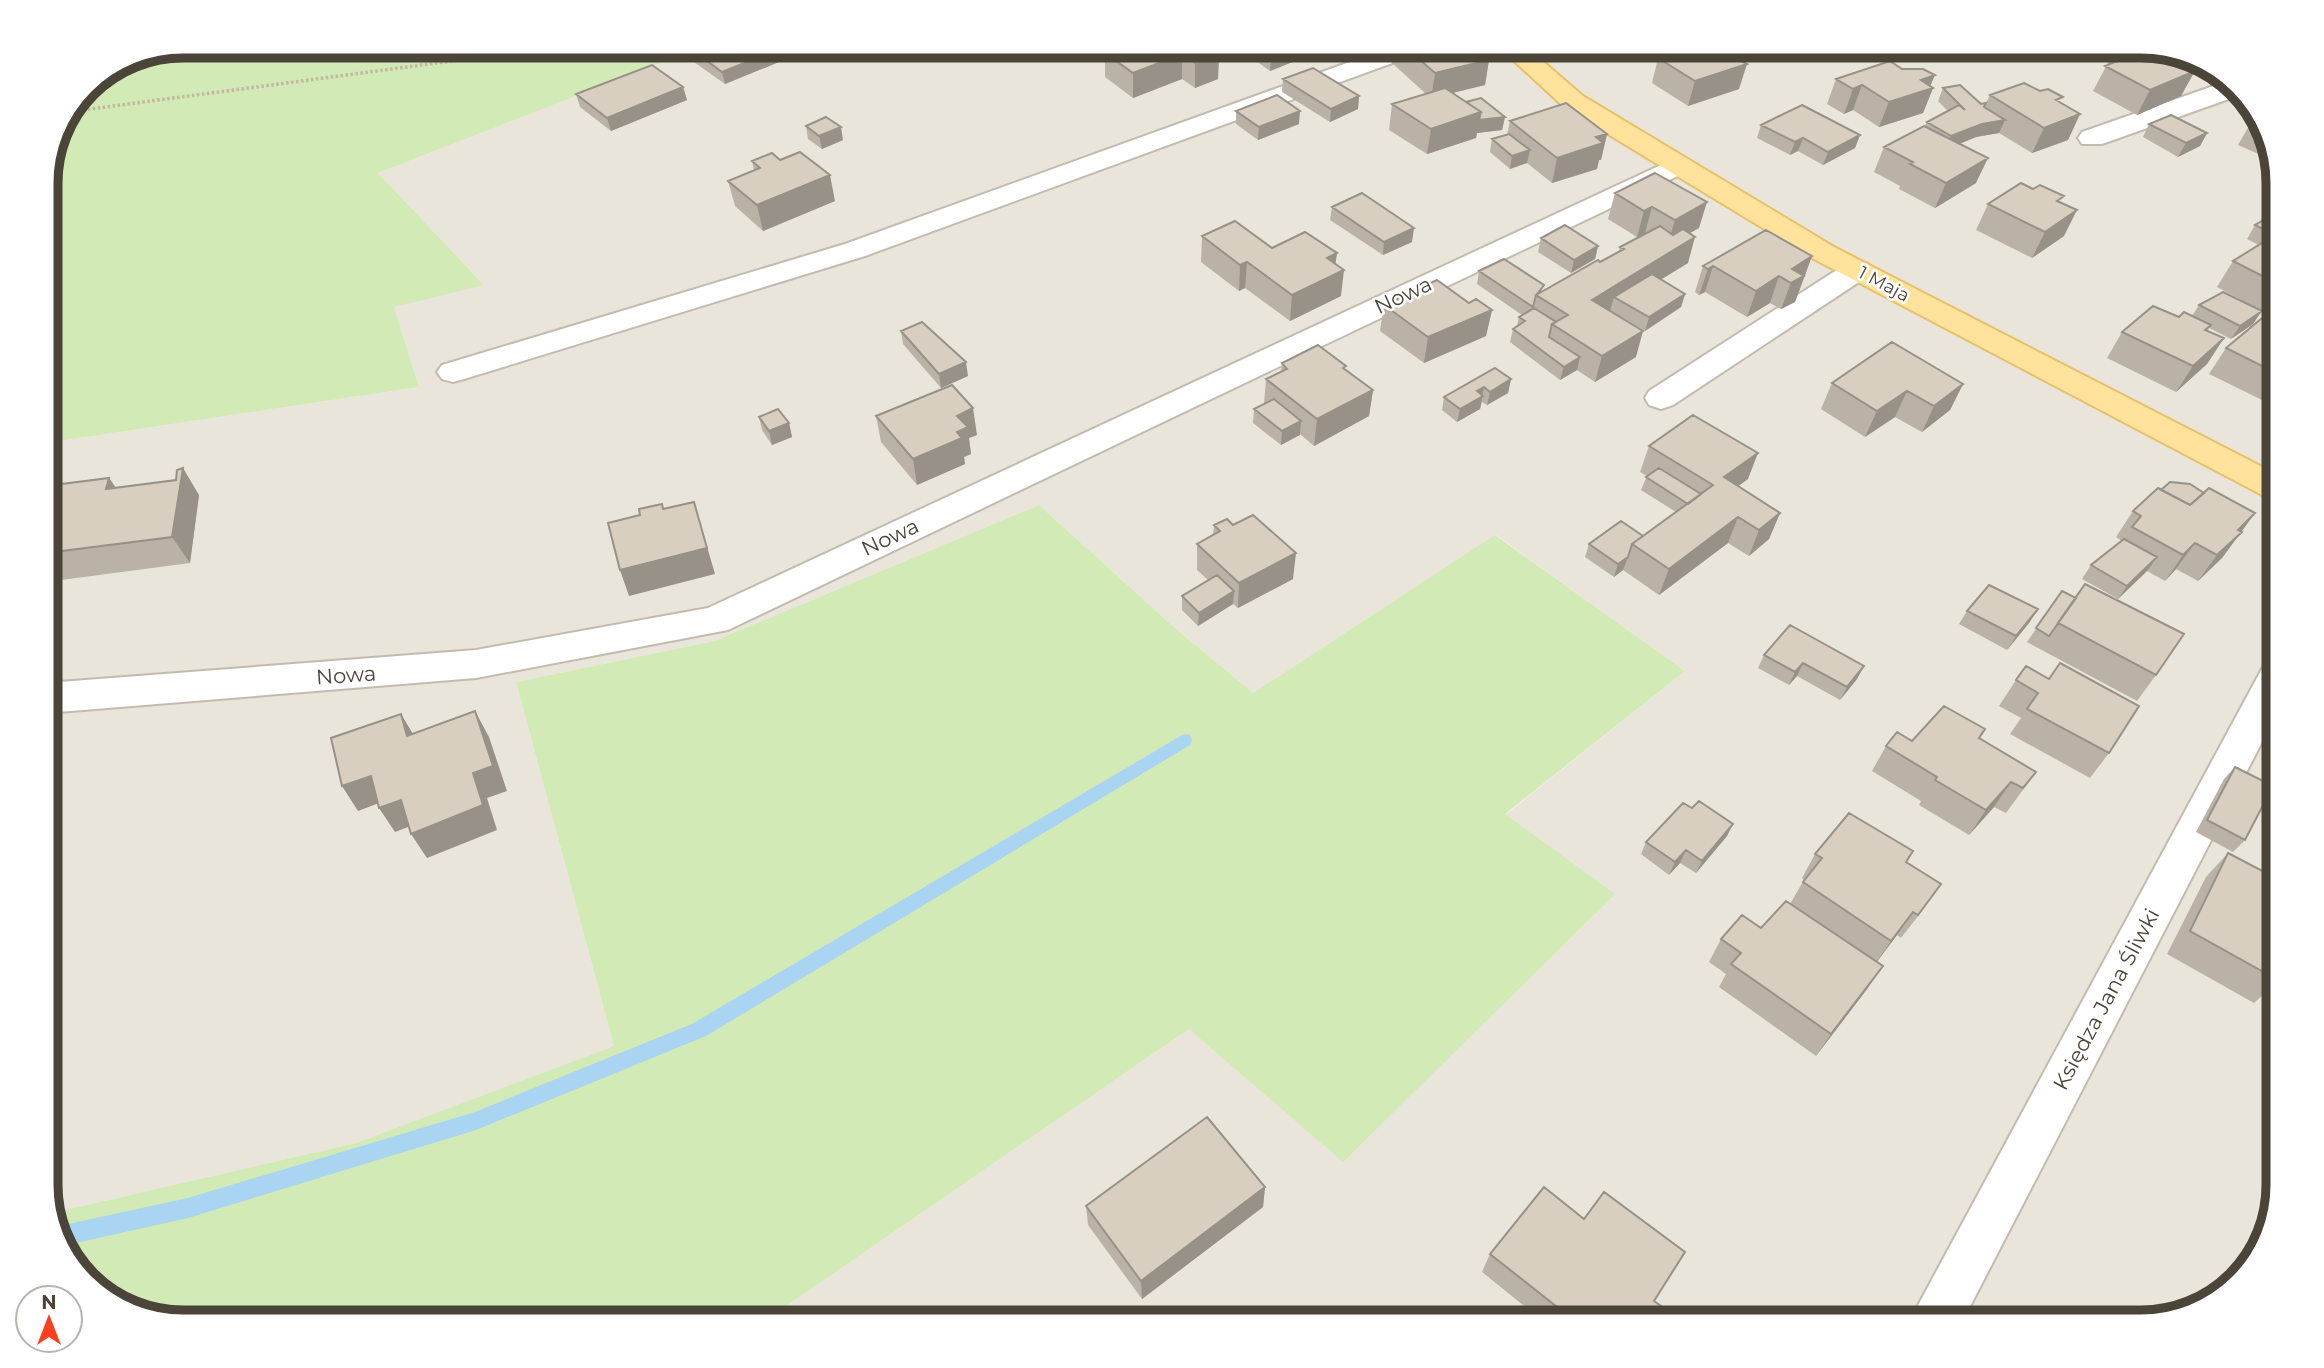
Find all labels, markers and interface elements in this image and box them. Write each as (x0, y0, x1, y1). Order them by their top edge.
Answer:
street label: 1 Maja (1855, 261, 1913, 307)
street label: Nowa (1370, 271, 1436, 319)
street label: Nowa (857, 513, 923, 561)
street label: Nowa (315, 660, 377, 690)
street label: Księdza Jana Śliwki (2048, 904, 2164, 1094)
north arrow (14, 1284, 84, 1354)
text: N (41, 1291, 57, 1314)

